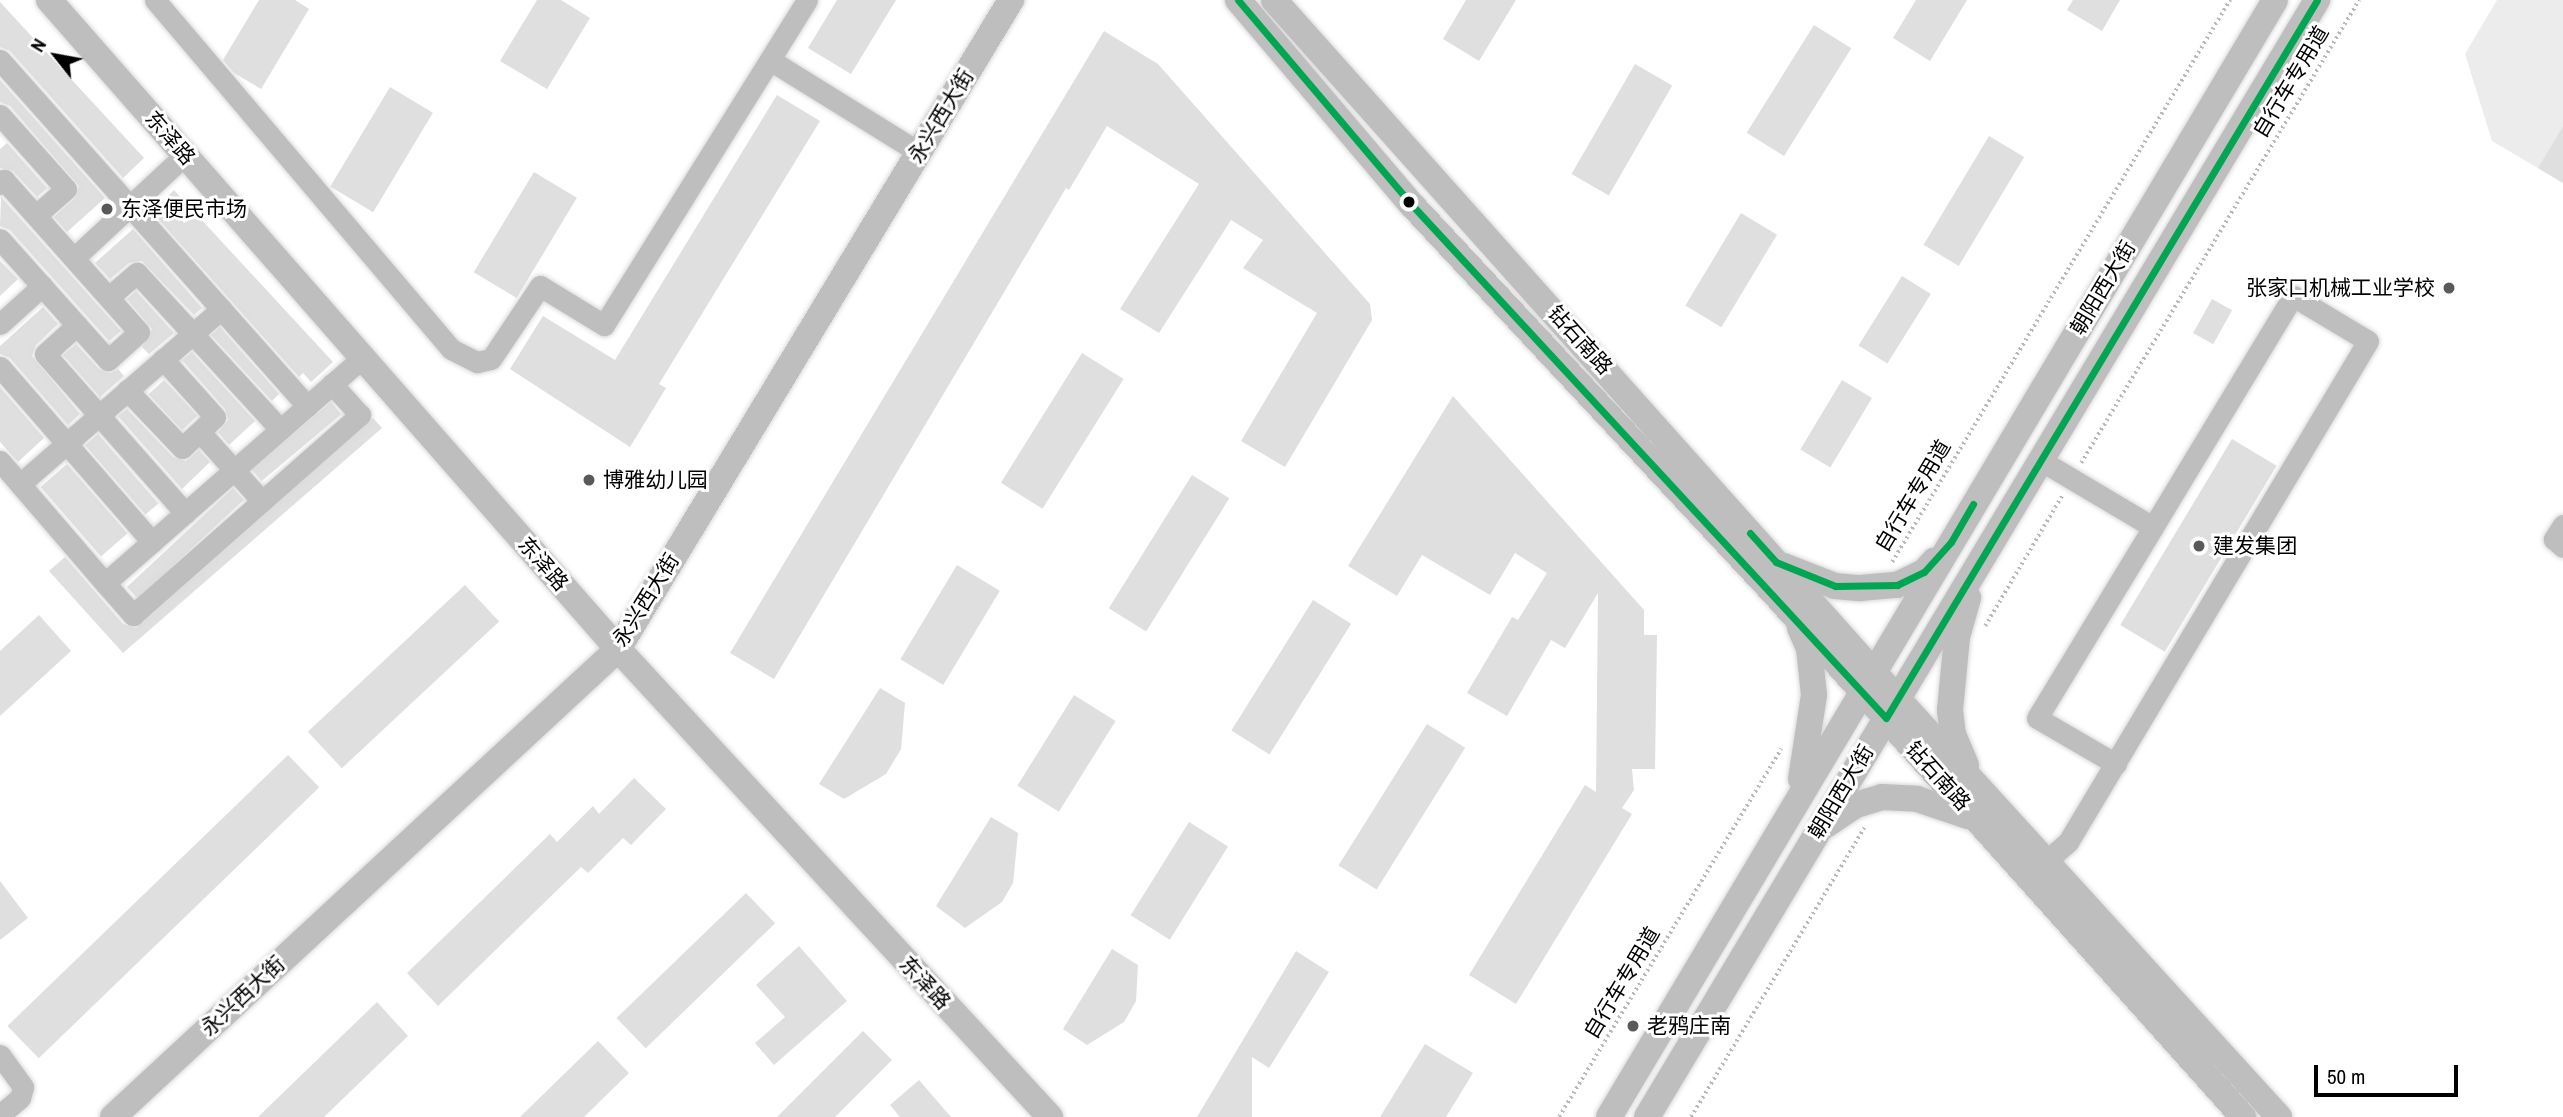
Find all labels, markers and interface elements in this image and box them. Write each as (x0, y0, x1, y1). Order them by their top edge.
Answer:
north arrow (21, 21, 91, 91)
street label: 自行车专用道 (2248, 22, 2334, 142)
text: N (24, 34, 52, 57)
street label: 永兴西大街 (903, 65, 979, 167)
street label: 东泽路 (140, 106, 200, 170)
unlabelled marker (1402, 195, 1416, 209)
place label: 东泽便民市场 (121, 196, 247, 222)
marker: 东泽便民市场 (99, 201, 115, 217)
street label: 朝阳西大街 (2065, 237, 2141, 339)
place label: 张家口机械工业学校 (2246, 275, 2435, 301)
marker: 张家口机械工业学校 (2441, 280, 2457, 296)
street label: 钻石南路 (1543, 300, 1617, 380)
street label: 自行车专用道 (1870, 436, 1956, 556)
place label: 博雅幼儿园 (603, 467, 708, 493)
marker: 博雅幼儿园 (581, 472, 597, 488)
street label: 东泽路 (513, 532, 573, 596)
place label: 建发集团 (2213, 533, 2297, 559)
marker: 建发集团 (2191, 538, 2207, 554)
street label: 永兴西大街 (607, 549, 685, 651)
street label: 钻石南路 (1901, 736, 1975, 816)
street label: 朝阳西大街 (1803, 741, 1879, 843)
street label: 自行车专用道 (1579, 923, 1665, 1043)
street label: 永兴西大街 (196, 951, 290, 1041)
street label: 东泽路 (894, 951, 956, 1015)
place label: 老鸦庄南 (1647, 1013, 1731, 1039)
marker: 老鸦庄南 (1625, 1018, 1641, 1034)
scale bar (2318, 1050, 2462, 1094)
text: 50 m (2327, 1062, 2365, 1091)

